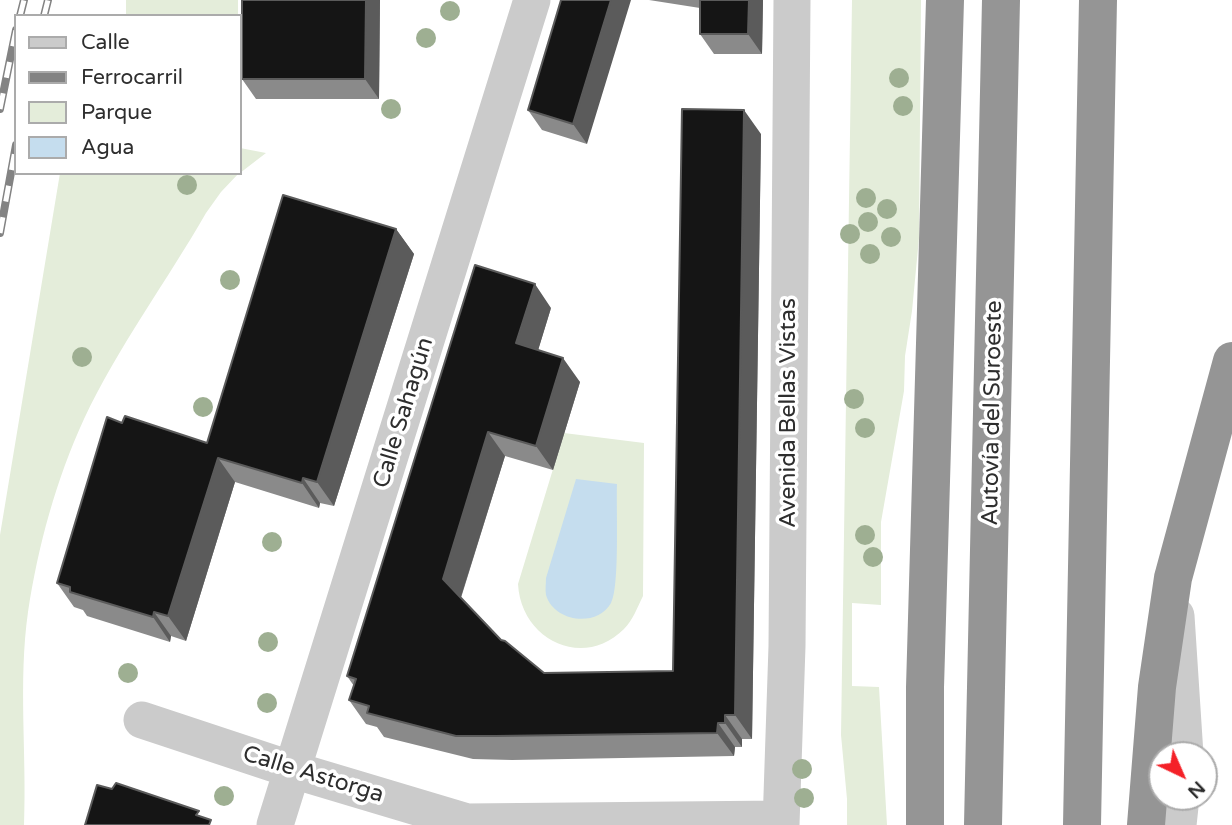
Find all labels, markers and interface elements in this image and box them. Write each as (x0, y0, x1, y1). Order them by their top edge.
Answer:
legend (14, 14, 242, 175)
text: Calle (81, 30, 130, 55)
text: Ferrocarril (81, 65, 183, 90)
text: Parque (81, 100, 152, 125)
text: Agua (81, 135, 134, 160)
street label: Avenida Bellas Vistas (775, 298, 803, 528)
street label: Autovía del Suroeste (977, 300, 1009, 526)
street label: Calle Sahagún (368, 334, 440, 492)
street label: Calle Astorga (239, 740, 387, 810)
north arrow (1148, 741, 1218, 811)
text: N (1183, 776, 1209, 803)

